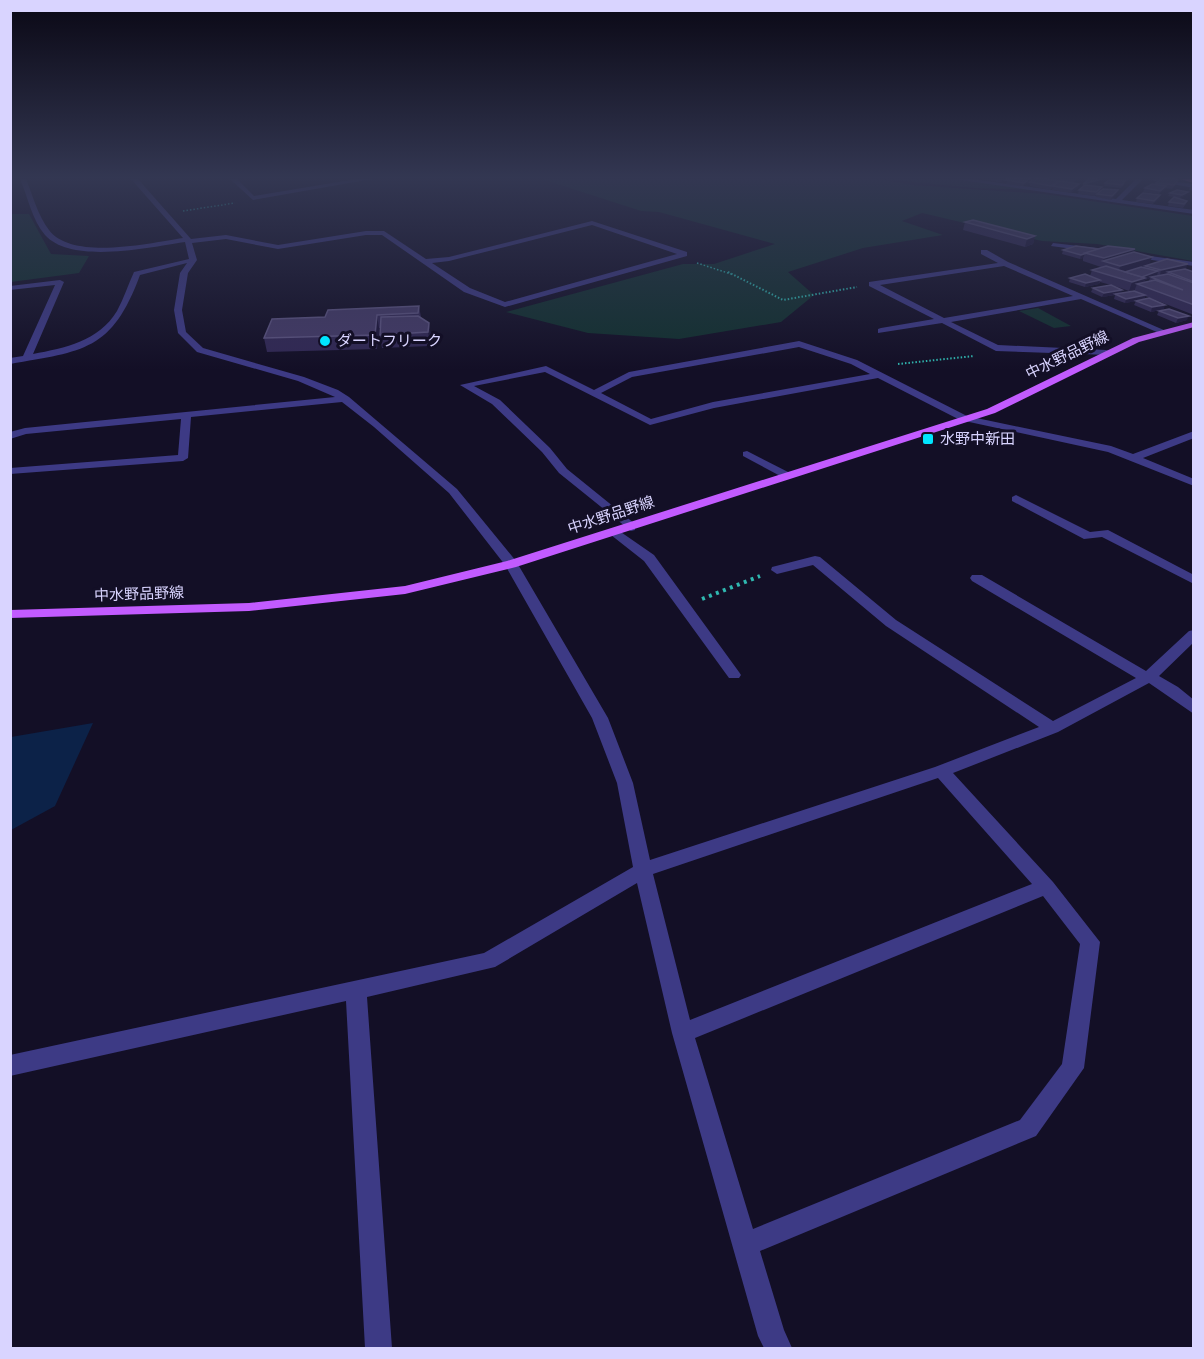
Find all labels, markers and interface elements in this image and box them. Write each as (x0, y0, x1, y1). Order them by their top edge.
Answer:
street label: 中水野品野線 (1023, 327, 1111, 383)
place label: ダートフリーク (337, 332, 442, 350)
marker: ダートフリーク (318, 334, 332, 348)
place label: 水野中新田 (940, 430, 1015, 448)
marker: 水野中新田 (921, 432, 935, 446)
street label: 中水野品野線 (565, 493, 657, 537)
street label: 中水野品野線 (94, 583, 184, 605)

